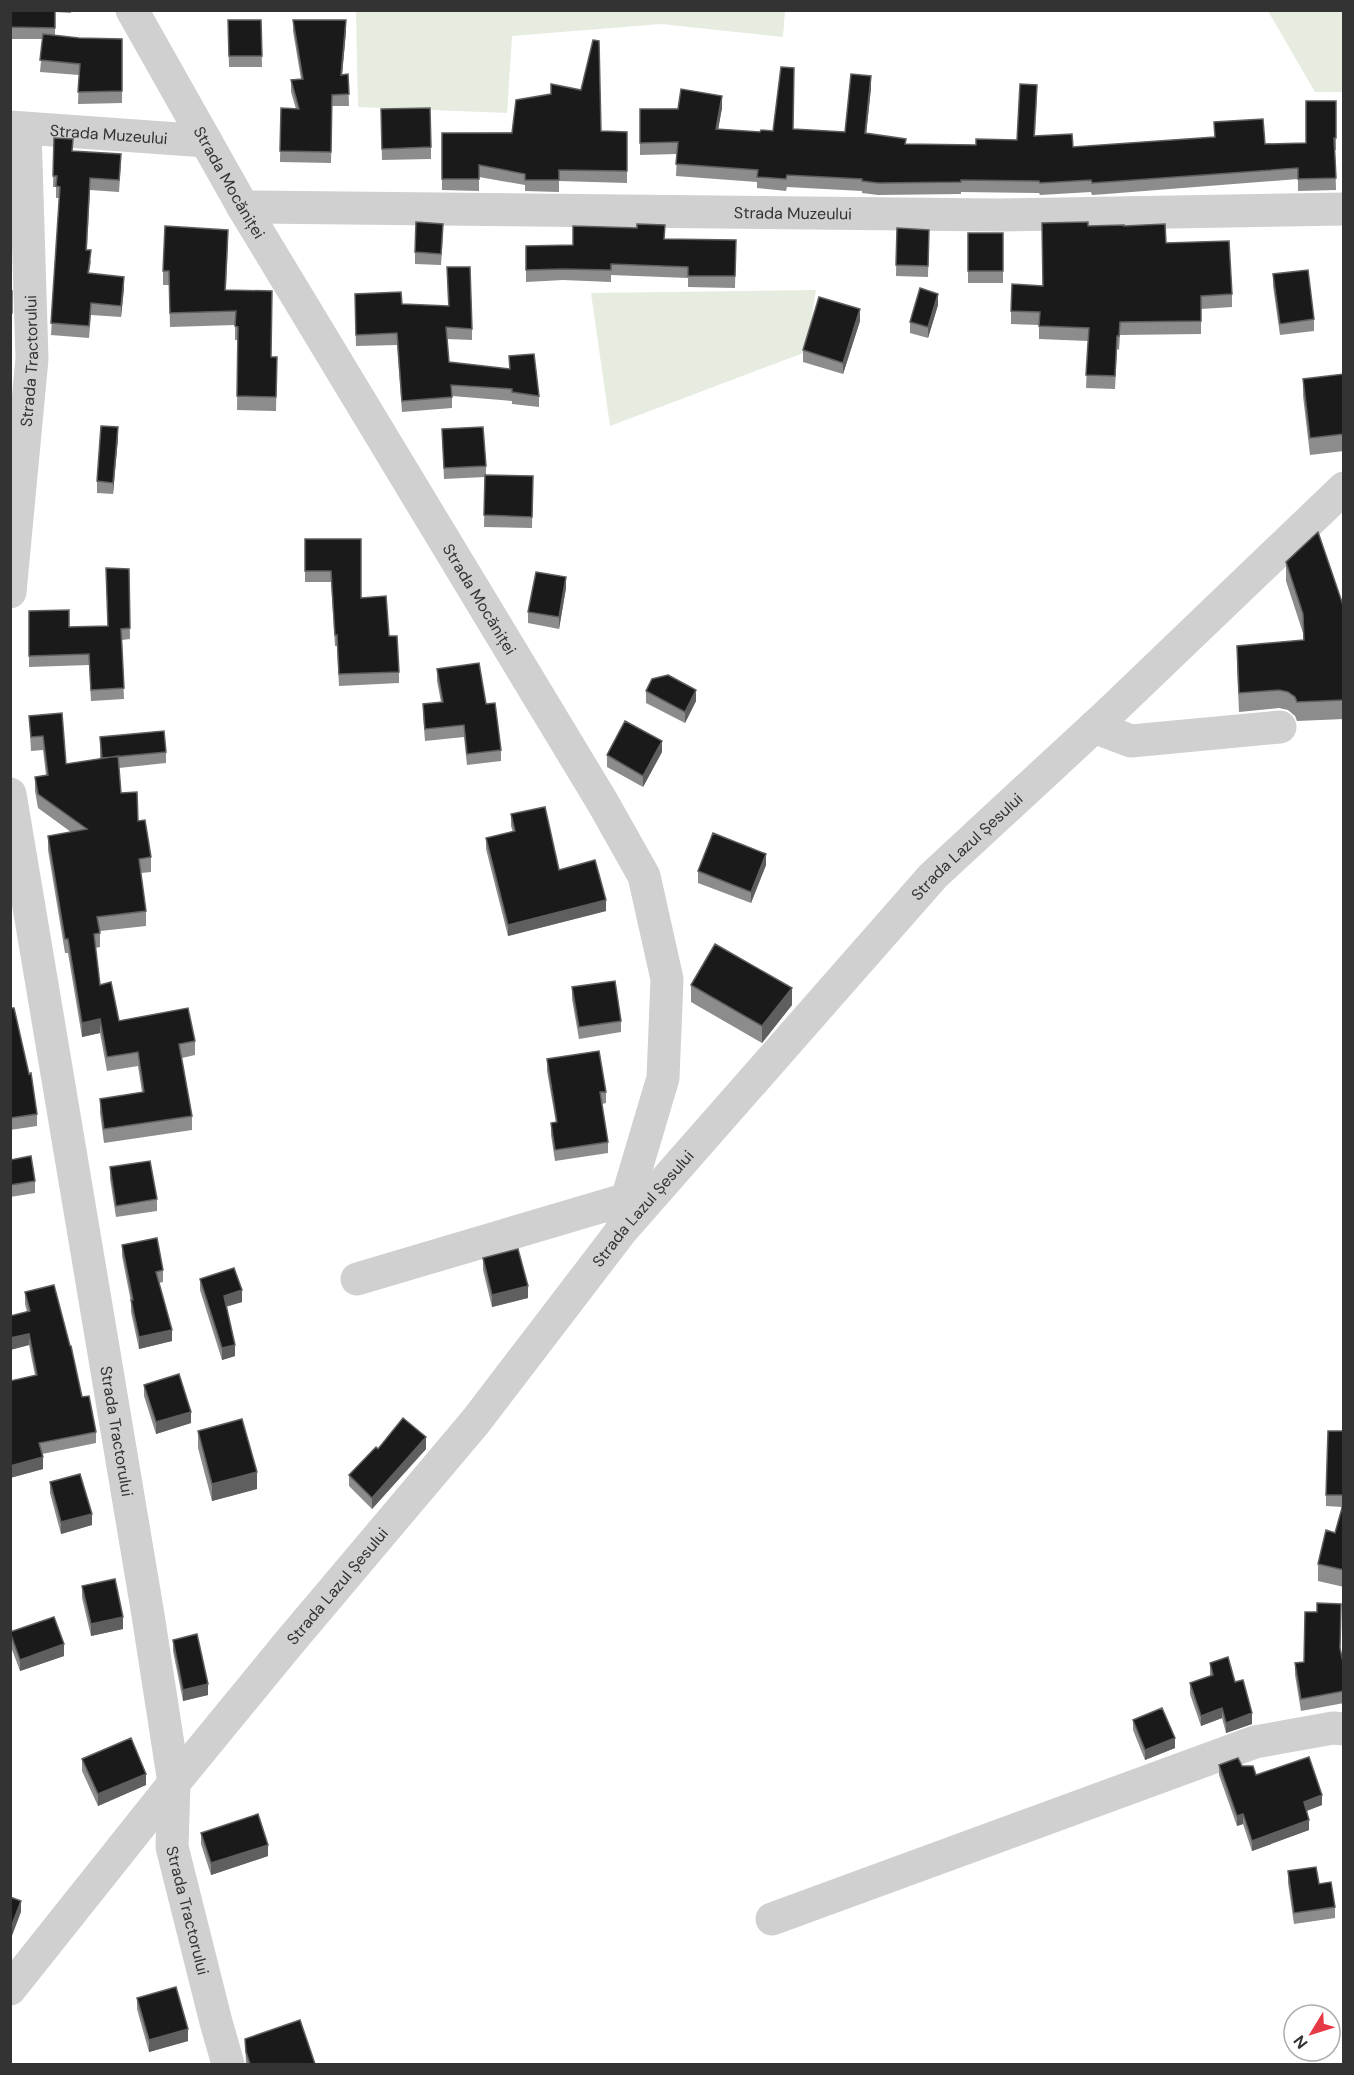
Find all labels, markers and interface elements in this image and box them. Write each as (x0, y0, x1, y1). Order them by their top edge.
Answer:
street label: Strada Muzeului (49, 119, 168, 149)
street label: Strada Mocăniței (189, 122, 270, 242)
street label: Strada Muzeului (734, 202, 852, 224)
street label: Strada Tractorului (15, 295, 43, 428)
street label: Strada Mocăniței (438, 540, 521, 658)
street label: Strada Lazul Șesului (906, 788, 1027, 905)
street label: Strada Lazul Șesului (587, 1145, 698, 1271)
street label: Strada Tractorului (96, 1364, 138, 1498)
street label: Strada Lazul Șesului (282, 1523, 392, 1649)
street label: Strada Tractorului (162, 1844, 214, 1977)
north arrow (1282, 2003, 1342, 2063)
text: N (1289, 2031, 1312, 2053)

